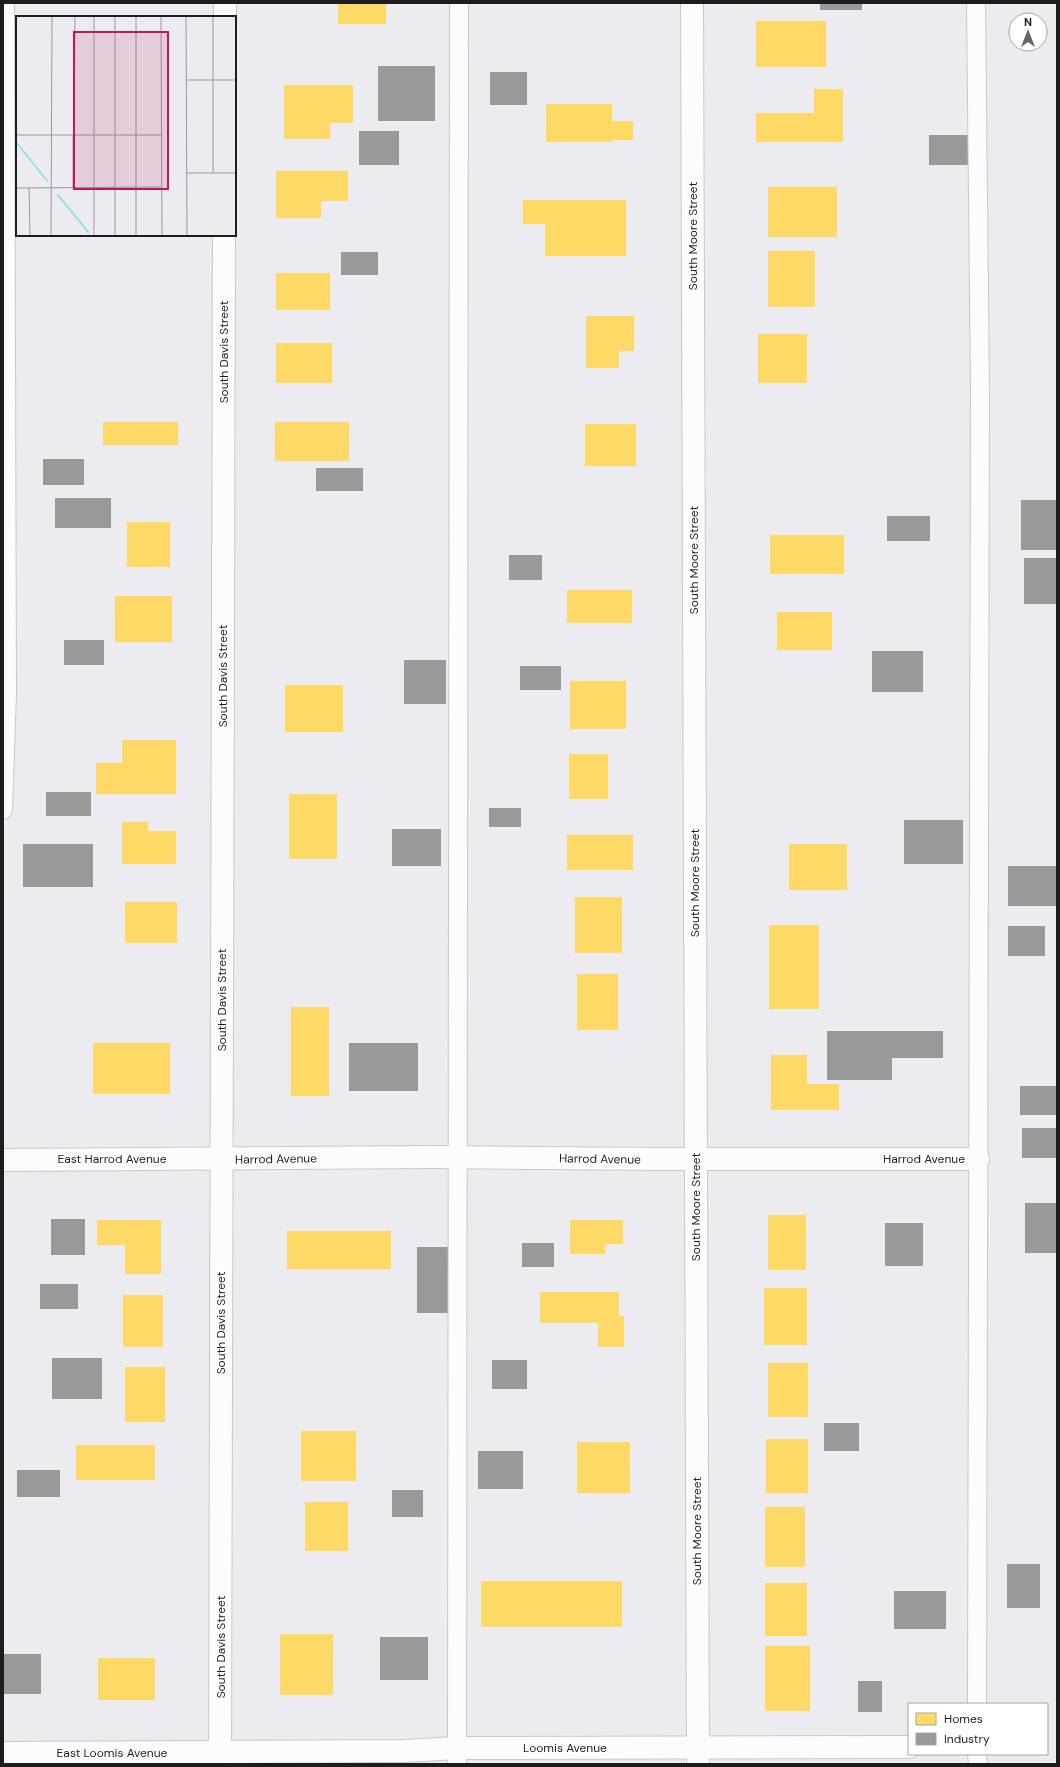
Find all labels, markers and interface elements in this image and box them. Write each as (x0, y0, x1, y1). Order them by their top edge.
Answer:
north arrow (1008, 12, 1048, 52)
text: N (1024, 15, 1032, 29)
inset map (16, 16, 236, 236)
street label: South Moore Street (685, 182, 701, 290)
street label: South Davis Street (216, 300, 232, 403)
street label: South Moore Street (686, 506, 702, 614)
street label: South Davis Street (215, 624, 231, 727)
street label: South Moore Street (687, 829, 703, 937)
street label: South Davis Street (214, 948, 230, 1051)
street label: Harrod Avenue (235, 1150, 317, 1168)
street label: Harrod Avenue (559, 1150, 641, 1168)
street label: East Harrod Avenue (58, 1151, 167, 1167)
street label: Harrod Avenue (883, 1151, 965, 1167)
street label: South Moore Street (688, 1153, 704, 1261)
street label: South Davis Street (213, 1271, 229, 1374)
street label: South Moore Street (689, 1477, 705, 1585)
street label: South Davis Street (213, 1595, 229, 1698)
legend (908, 1703, 1048, 1755)
text: Homes (944, 1711, 983, 1727)
text: Industry (944, 1731, 990, 1747)
street label: Loomis Avenue (523, 1740, 607, 1756)
street label: East Loomis Avenue (57, 1745, 168, 1761)

